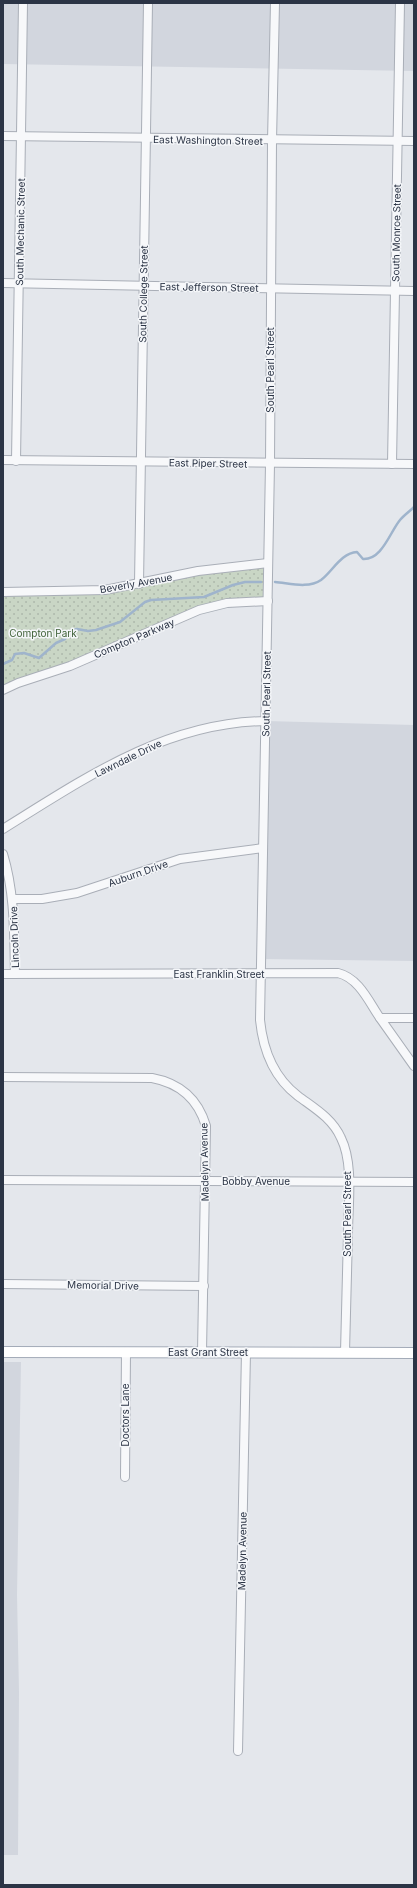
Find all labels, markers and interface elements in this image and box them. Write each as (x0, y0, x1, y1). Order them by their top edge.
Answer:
street label: East Washington Street (153, 133, 264, 147)
street label: South Mechanic Street (13, 177, 27, 286)
street label: South Monroe Street (389, 183, 403, 282)
street label: South College Street (136, 245, 150, 343)
street label: East Jefferson Street (159, 280, 259, 294)
street label: South Pearl Street (264, 326, 276, 413)
street label: East Piper Street (169, 456, 248, 470)
street label: Beverly Avenue (99, 571, 173, 595)
street label: Compton Parkway (92, 615, 177, 660)
park label: Compton Park (9, 627, 77, 639)
street label: South Pearl Street (259, 650, 273, 737)
street label: Lawndale Drive (93, 737, 164, 779)
street label: Auburn Drive (107, 857, 170, 889)
street label: Lincoln Drive (7, 906, 21, 968)
street label: East Franklin Street (173, 968, 265, 980)
street label: Madelyn Avenue (197, 1122, 211, 1201)
street label: South Pearl Street (341, 1170, 353, 1257)
street label: Bobby Avenue (222, 1175, 290, 1187)
street label: Memorial Drive (67, 1278, 139, 1292)
street label: East Grant Street (168, 1346, 249, 1358)
street label: Doctors Lane (119, 1383, 131, 1446)
street label: Madelyn Avenue (235, 1511, 249, 1590)

